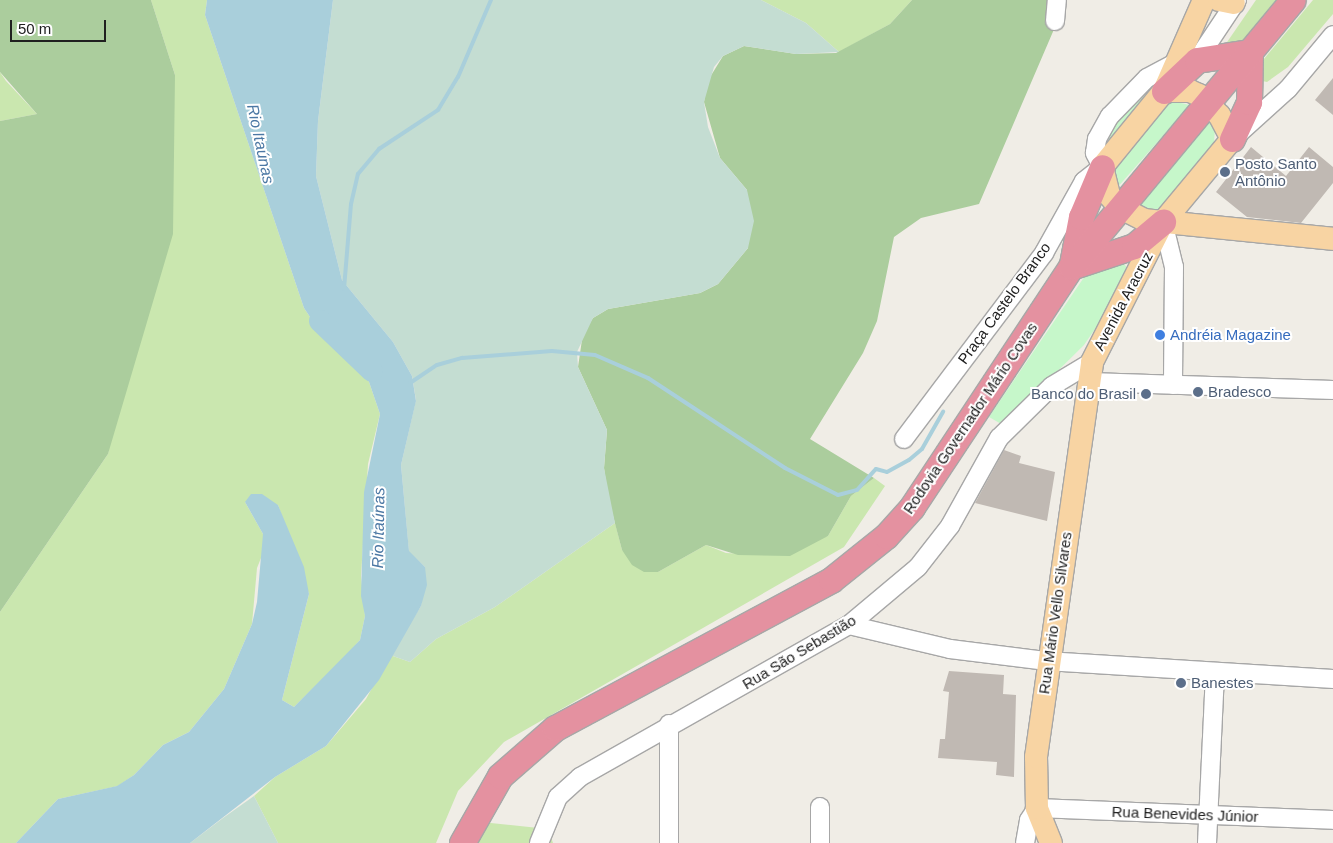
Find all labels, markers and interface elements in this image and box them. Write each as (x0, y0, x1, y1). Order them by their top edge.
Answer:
scale bar (12, 10, 109, 42)
text: 50 m (18, 20, 51, 37)
water label: Rio Itaúnas (242, 102, 278, 186)
place label: Posto Santo Antônio (1235, 154, 1317, 189)
marker: Posto Santo Antônio (1219, 166, 1231, 178)
street label: Praça Castelo Branco (954, 239, 1054, 367)
street label: Avenida Aracruz (1089, 248, 1157, 354)
street label: Rodovia Governador Mário Covas (899, 319, 1041, 517)
place label: Andréia Magazine (1170, 326, 1291, 344)
marker: Andréia Magazine (1154, 329, 1166, 341)
place label: Bradesco (1208, 383, 1271, 401)
place label: Banco do Brasil (1031, 385, 1136, 403)
marker: Bradesco (1192, 386, 1204, 398)
marker: Banco do Brasil (1140, 388, 1152, 400)
water label: Rio Itaúnas (369, 487, 389, 569)
street label: Rua Mário Vello Silvares (1035, 531, 1075, 695)
street label: Rua São Sebastião (739, 611, 859, 693)
place label: Banestes (1191, 674, 1254, 692)
marker: Banestes (1175, 677, 1187, 689)
street label: Rua Benevides Júnior (1111, 802, 1259, 826)

